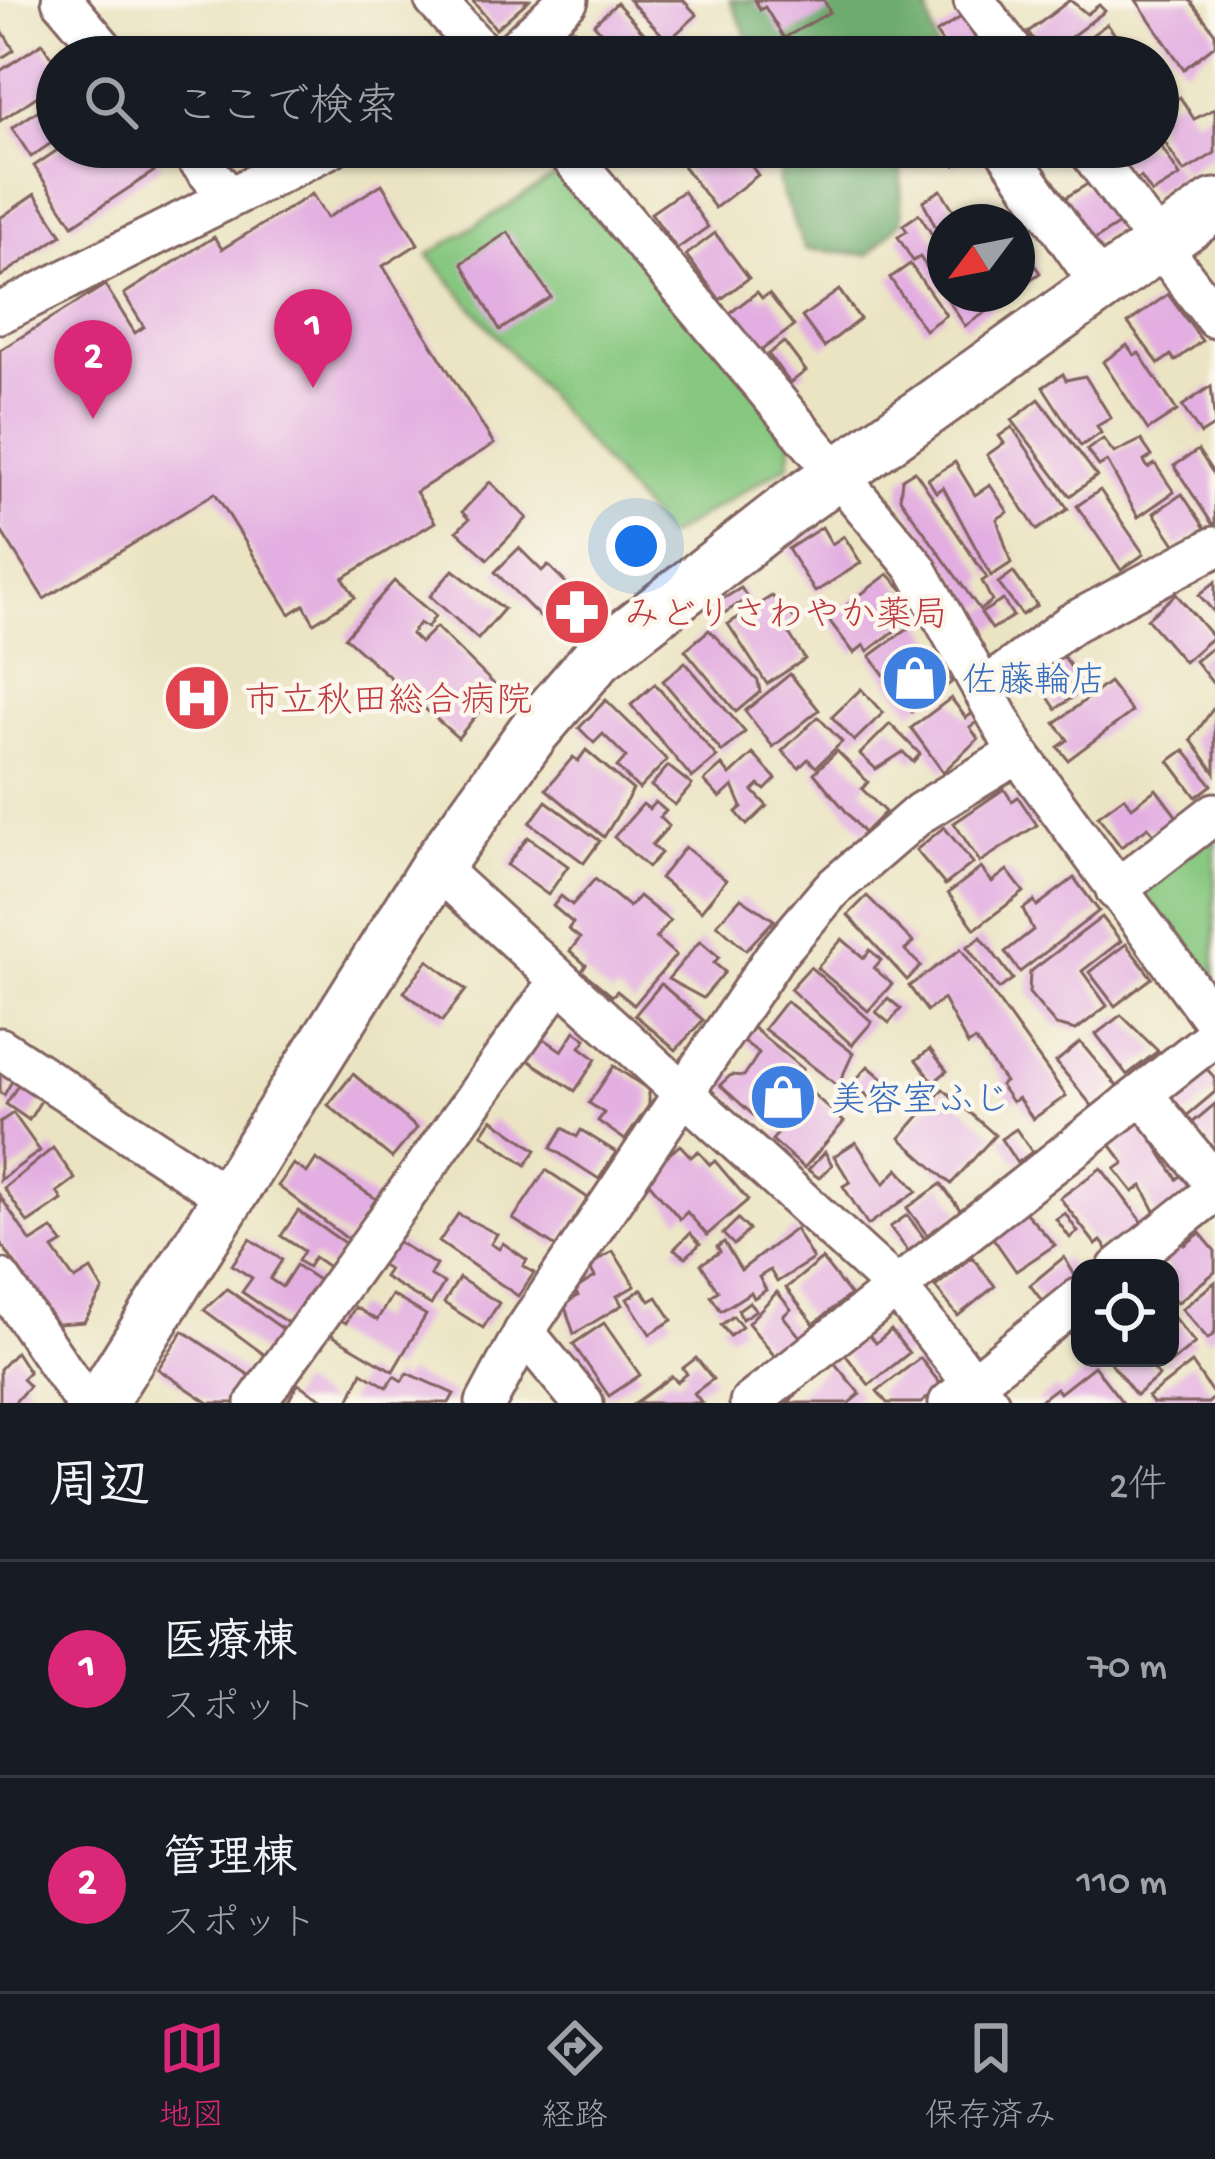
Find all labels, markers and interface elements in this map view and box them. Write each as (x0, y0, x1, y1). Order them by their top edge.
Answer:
search box (36, 36, 1179, 168)
icon: search (78, 69, 144, 135)
text: ここで検索 (174, 84, 399, 137)
north arrow (927, 204, 1035, 312)
pin: 1 (274, 289, 352, 388)
pin: 2 (54, 320, 132, 419)
your location (606, 516, 666, 576)
pharmacy icon: みどりさわやか薬局 (542, 577, 612, 647)
place label: みどりさわやか薬局 (624, 596, 948, 640)
shop icon: 佐藤輪店 (880, 643, 950, 713)
place label: 佐藤輪店 (962, 661, 1106, 706)
hospital icon: 市立秋田総合病院 (162, 663, 232, 733)
place label: 市立秋田総合病院 (244, 681, 532, 726)
shop icon: 美容室ふじ (748, 1062, 818, 1132)
place label: 美容室ふじ (830, 1080, 1010, 1125)
map controls (1071, 1259, 1179, 1367)
button: locate (1071, 1259, 1179, 1367)
text: 周辺 (48, 1461, 150, 1521)
text: 2件 (1109, 1466, 1167, 1512)
text: 医療棟 (162, 1620, 297, 1673)
text: 1 (79, 1646, 95, 1692)
text: 70 m (1088, 1646, 1167, 1692)
text: スポット (162, 1688, 318, 1734)
text: 管理棟 (162, 1836, 297, 1889)
text: 2 (77, 1862, 97, 1908)
text: 110 m (1076, 1862, 1167, 1908)
text: スポット (162, 1904, 318, 1950)
tab: 地図 (159, 2015, 225, 2138)
tab: 経路 (542, 2015, 608, 2138)
tab: 保存済み (925, 2015, 1057, 2138)

